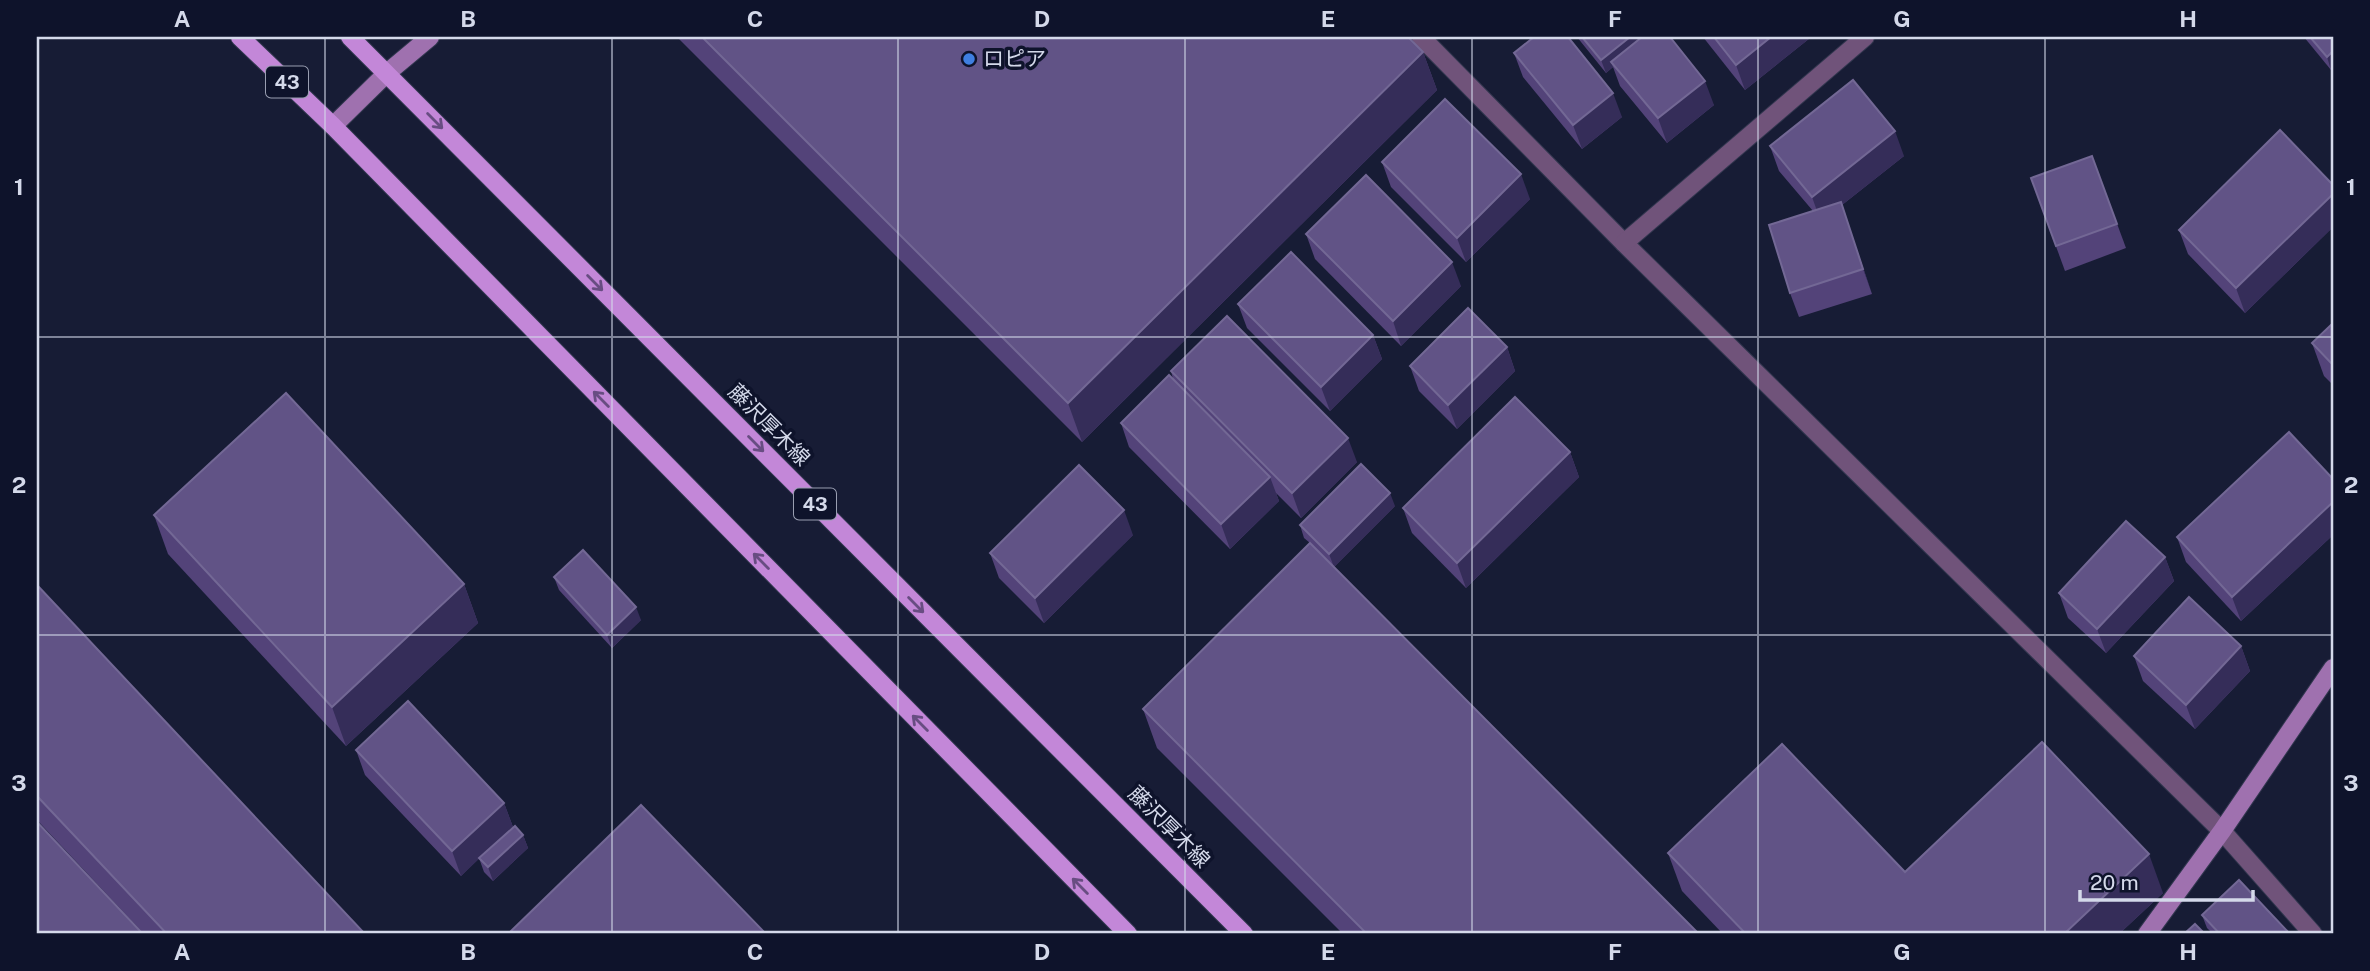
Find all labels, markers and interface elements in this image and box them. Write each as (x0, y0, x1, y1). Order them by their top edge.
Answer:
text: A (174, 5, 191, 32)
text: B (460, 5, 476, 32)
text: C (747, 5, 763, 32)
text: D (1034, 5, 1050, 32)
text: E (1321, 5, 1335, 32)
text: F (1608, 5, 1622, 32)
text: G (1893, 5, 1911, 32)
text: H (2179, 5, 2197, 32)
place label: ロピア (983, 46, 1046, 71)
marker: ロピア (961, 51, 977, 67)
road number: 43 (266, 66, 308, 97)
one-way arrow (426, 113, 443, 130)
text: 1 (14, 173, 24, 200)
text: 1 (2346, 173, 2356, 200)
one-way arrow (587, 274, 604, 291)
street label: 藤沢厚木線 (723, 379, 815, 471)
one-way arrow (593, 391, 610, 408)
one-way arrow (747, 435, 764, 452)
text: 2 (12, 471, 26, 498)
text: 2 (2344, 471, 2358, 498)
road number: 43 (794, 489, 836, 520)
one-way arrow (752, 553, 769, 570)
one-way arrow (908, 596, 925, 613)
one-way arrow (912, 715, 929, 732)
text: 3 (11, 769, 27, 796)
text: 3 (2343, 769, 2359, 796)
street label: 藤沢厚木線 (1123, 781, 1215, 873)
scale bar (2080, 859, 2253, 903)
text: 20 m (2090, 870, 2139, 895)
one-way arrow (1072, 877, 1089, 894)
text: A (174, 938, 191, 965)
text: B (460, 938, 476, 965)
text: C (747, 938, 763, 965)
text: D (1034, 938, 1050, 965)
text: E (1321, 938, 1335, 965)
text: F (1608, 938, 1622, 965)
text: G (1893, 938, 1911, 965)
text: H (2179, 938, 2197, 965)

